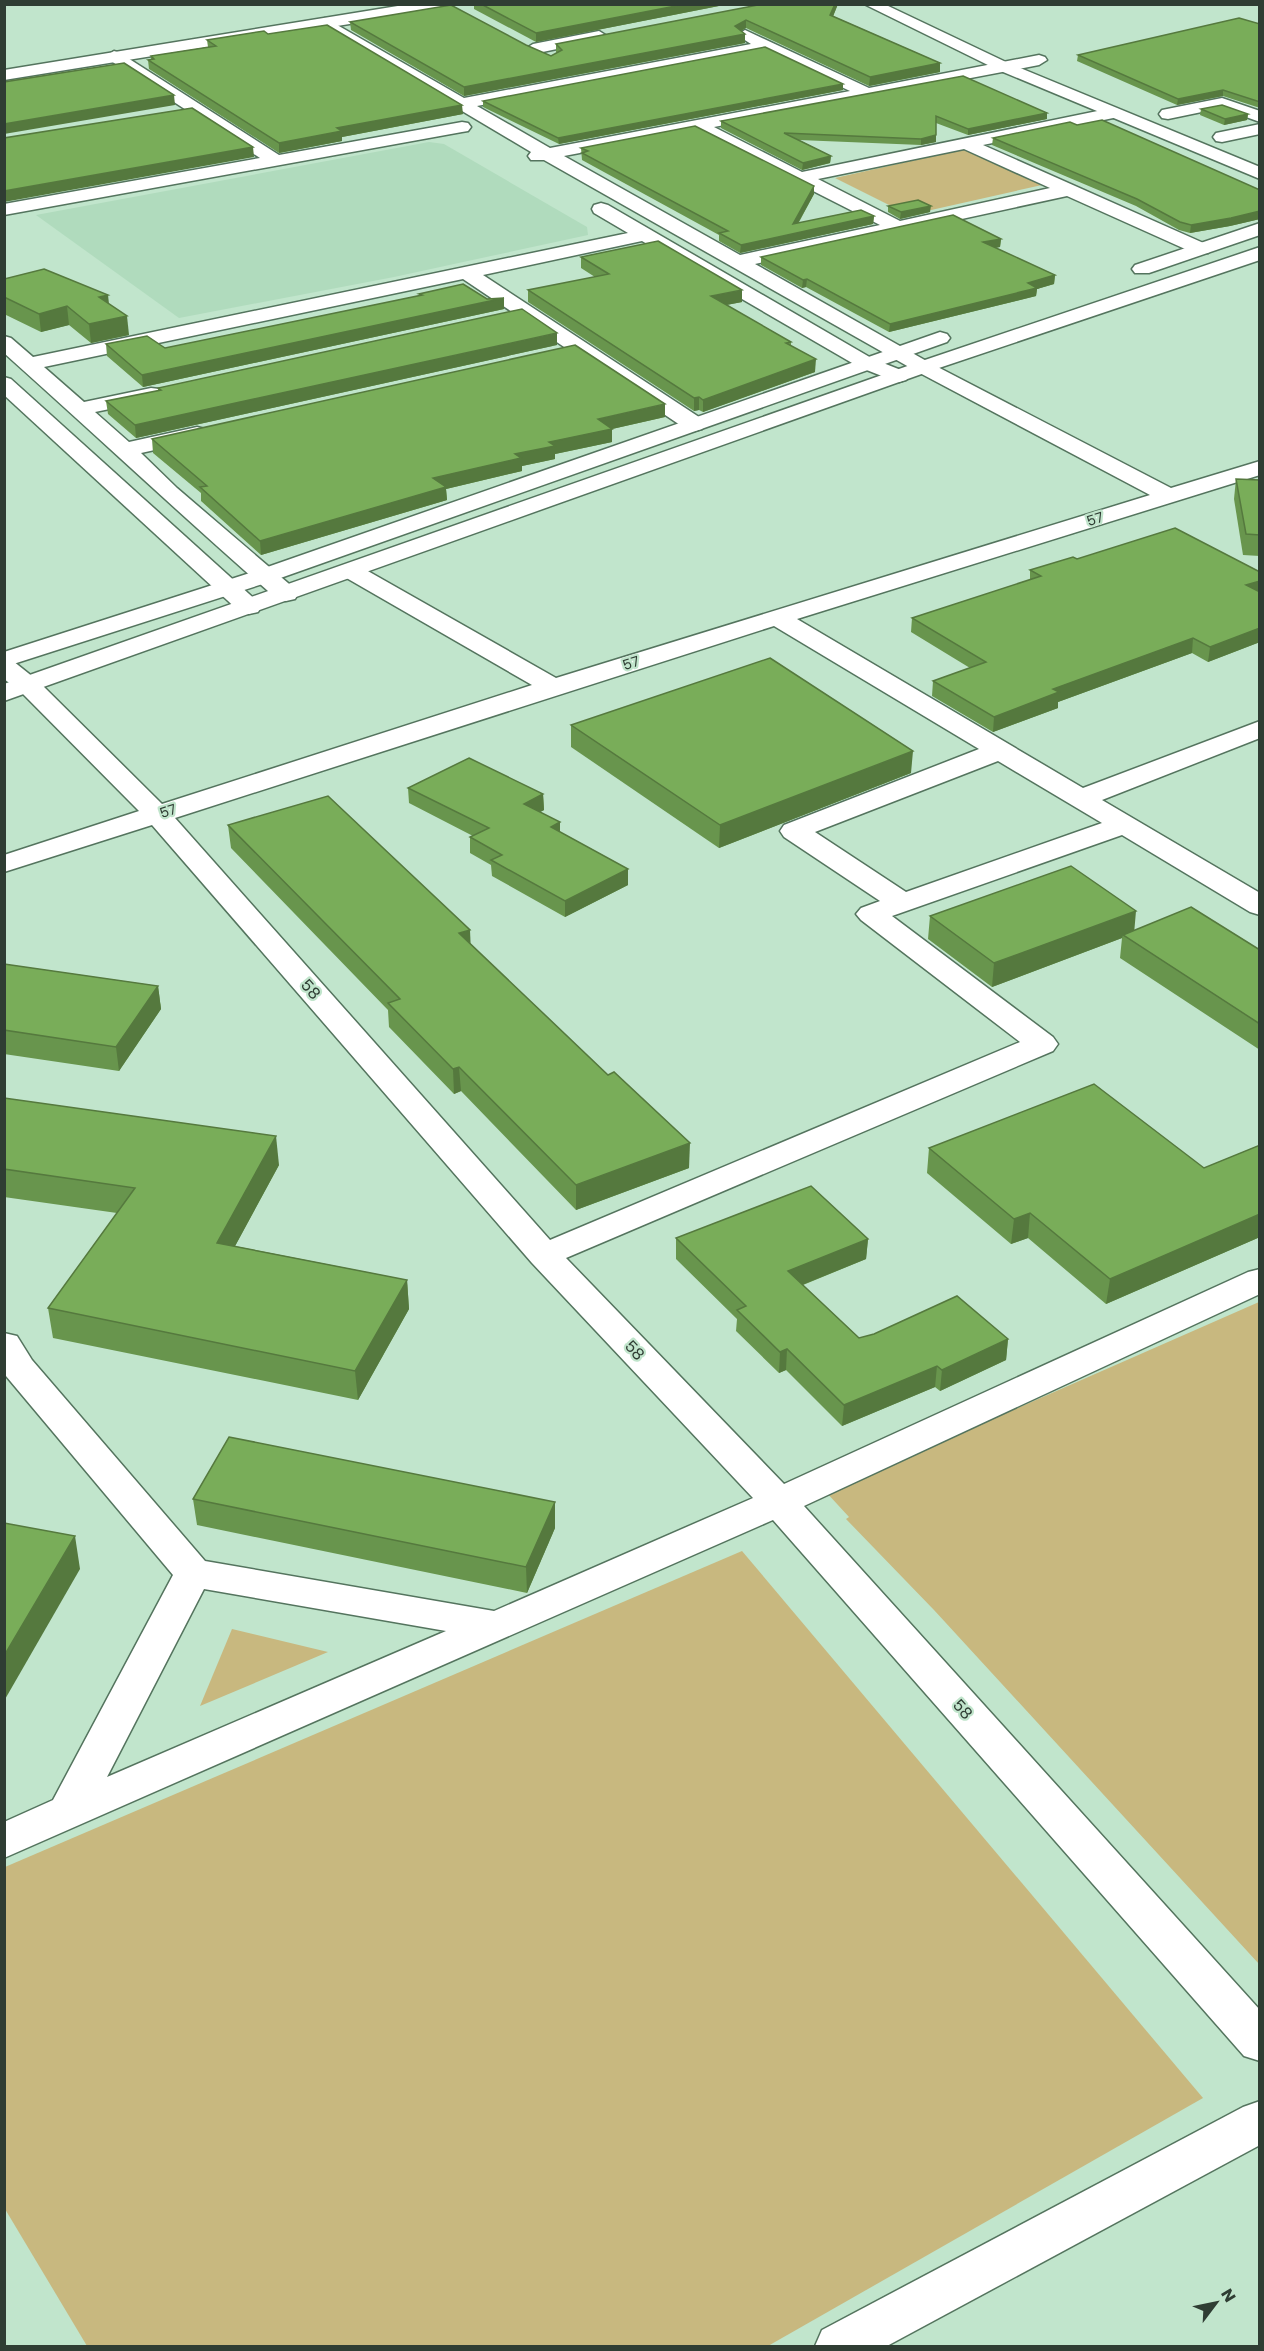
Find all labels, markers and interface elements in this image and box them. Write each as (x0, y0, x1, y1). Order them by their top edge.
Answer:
street label: 57 (1084, 507, 1106, 531)
street label: 57 (620, 651, 642, 675)
street label: 57 (157, 799, 179, 823)
street label: 58 (295, 974, 326, 1004)
street label: 58 (619, 1335, 650, 1366)
street label: 58 (947, 1694, 978, 1725)
north arrow (1186, 2273, 1246, 2333)
text: N (1215, 2284, 1241, 2307)

